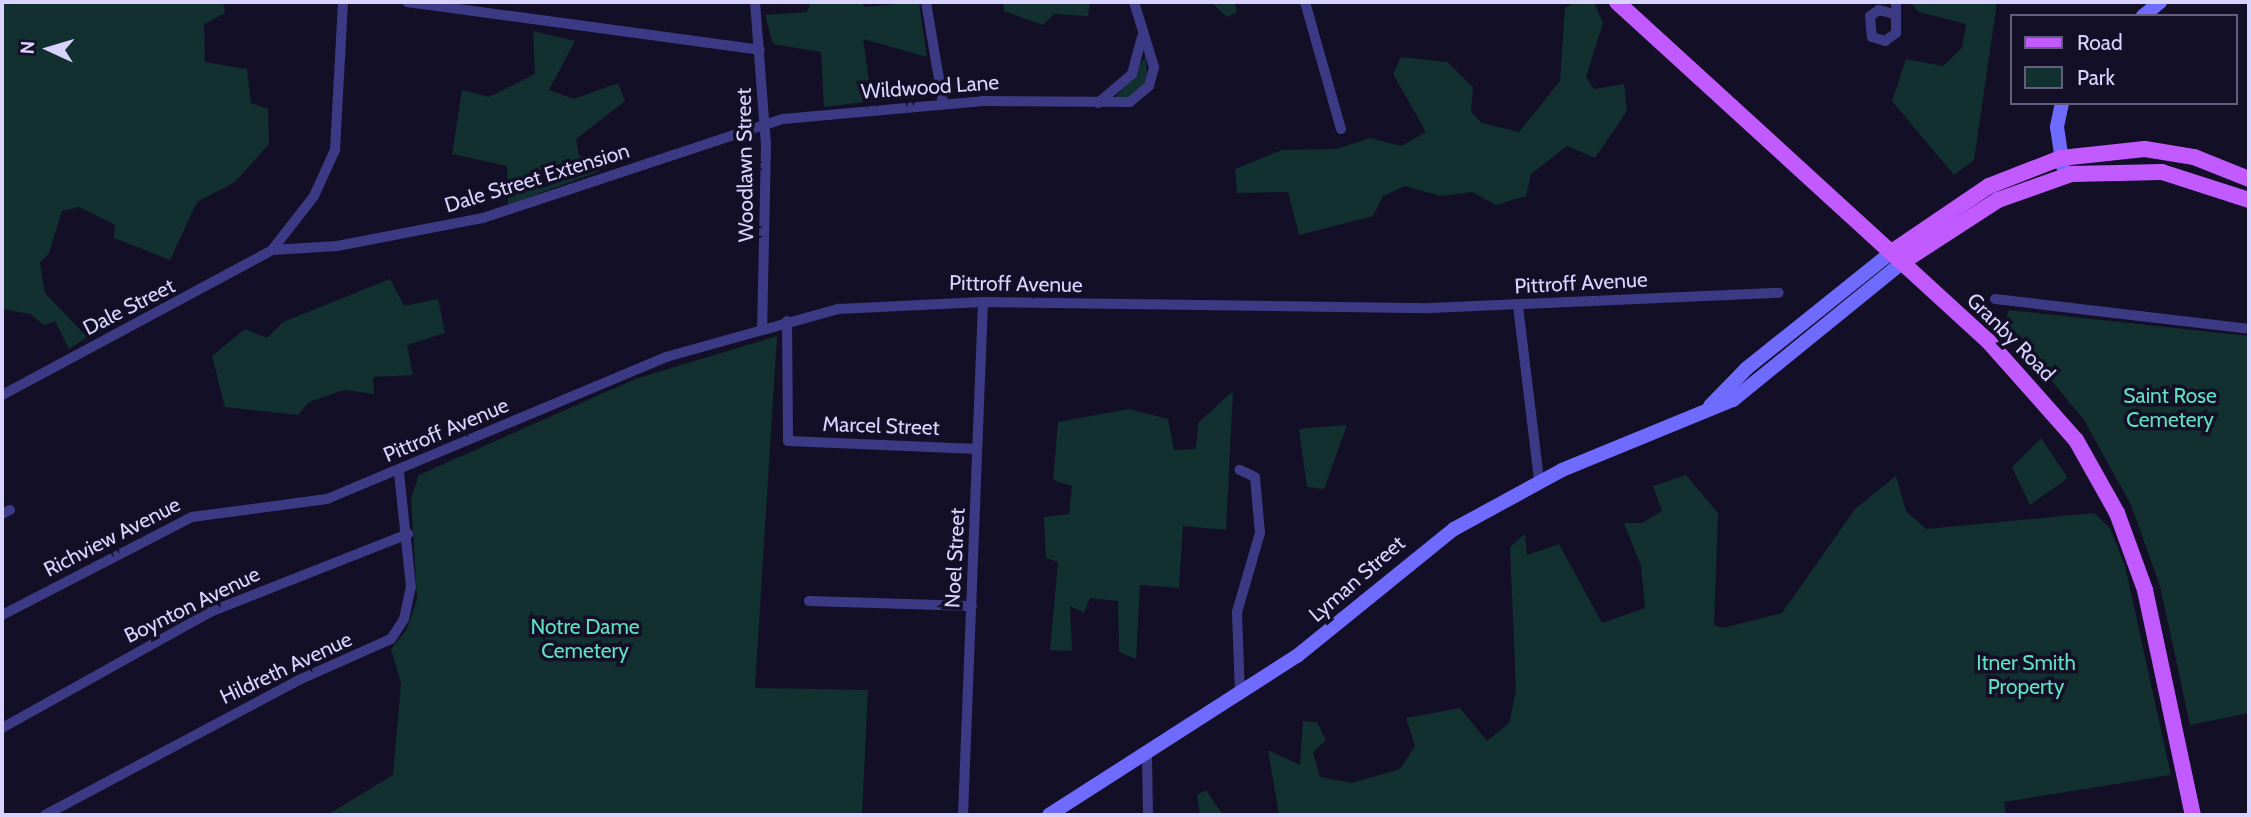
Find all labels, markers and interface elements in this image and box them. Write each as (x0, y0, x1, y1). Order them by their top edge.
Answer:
north arrow (14, 14, 84, 84)
legend (2010, 14, 2237, 105)
text: Road (2077, 30, 2123, 55)
text: N (16, 40, 39, 55)
text: Park (2077, 65, 2115, 90)
street label: Wildwood Lane (860, 70, 1000, 104)
street label: Woodlawn Street (731, 88, 759, 242)
street label: Dale Street Extension (442, 138, 632, 218)
street label: Pittroff Avenue (1514, 267, 1648, 299)
street label: Pittroff Avenue (949, 270, 1083, 298)
street label: Dale Street (79, 273, 179, 341)
street label: Granby Road (1962, 288, 2060, 386)
park label: Saint Rose Cemetery (2123, 383, 2217, 433)
street label: Pittroff Avenue (380, 392, 512, 468)
street label: Marcel Street (822, 411, 940, 441)
street label: Richview Avenue (40, 492, 184, 582)
street label: Noel Street (940, 507, 970, 609)
street label: Lyman Street (1304, 531, 1410, 627)
street label: Boynton Avenue (120, 561, 264, 649)
park label: Notre Dame Cemetery (530, 614, 640, 664)
street label: Hildreth Avenue (216, 626, 356, 710)
park label: Itner Smith Property (1976, 650, 2076, 700)

